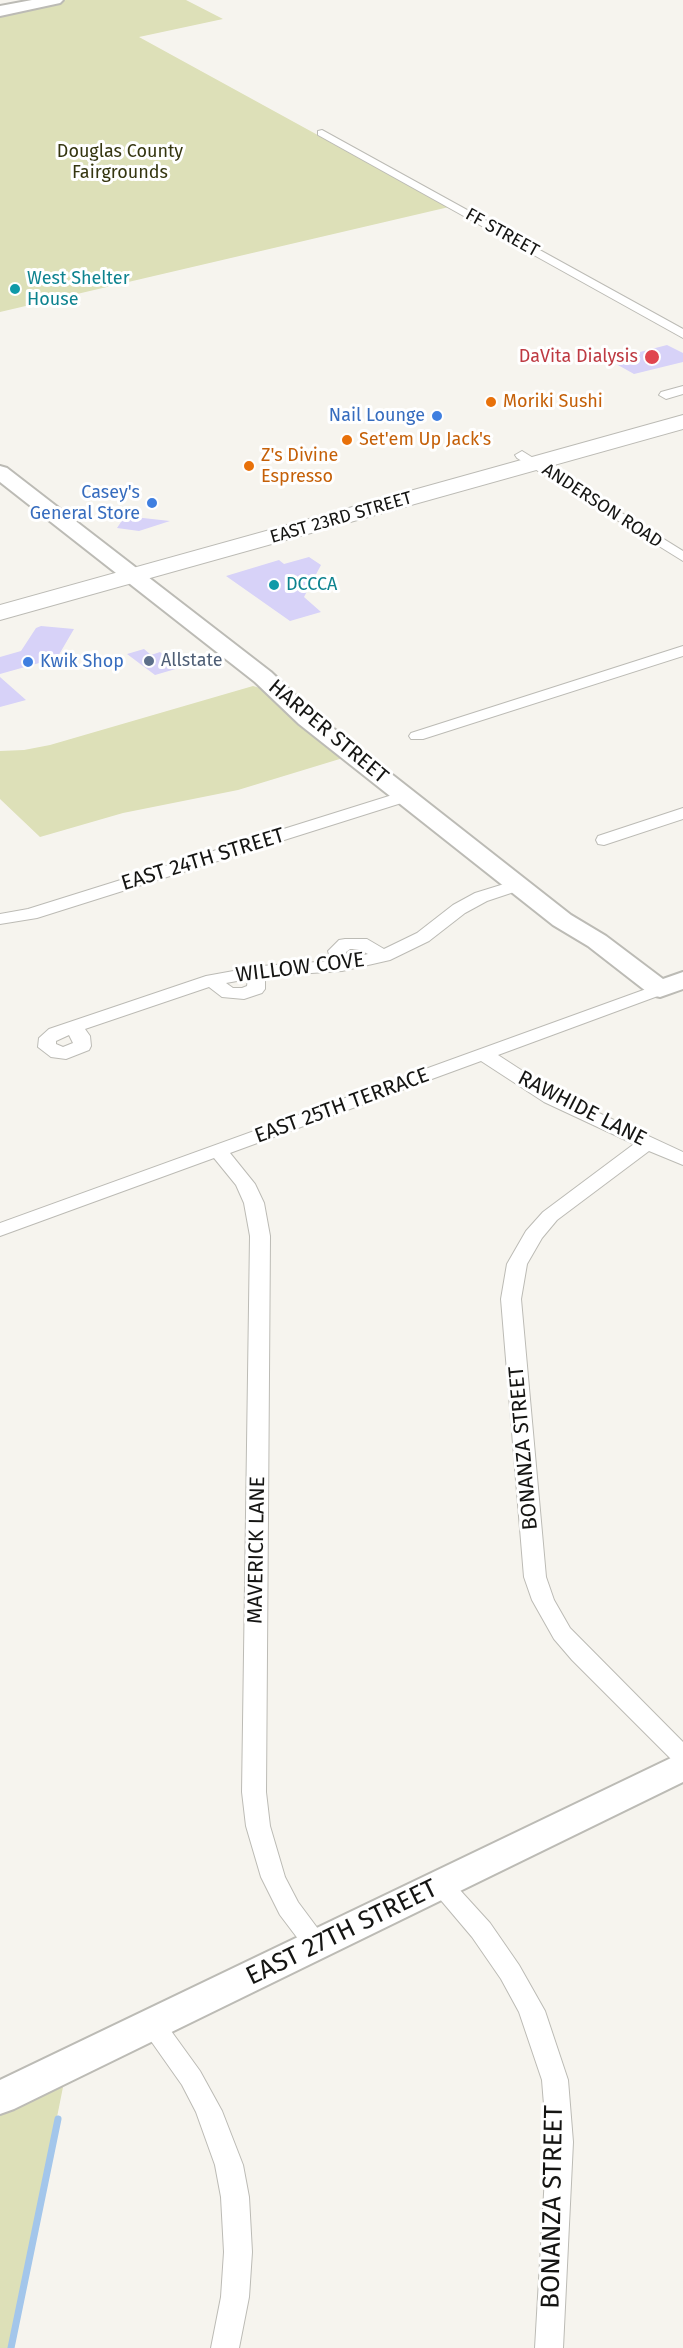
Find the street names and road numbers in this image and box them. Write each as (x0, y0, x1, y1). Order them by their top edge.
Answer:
street label: FF STREET (462, 204, 542, 262)
street label: ANDERSON ROAD (538, 459, 666, 553)
street label: EAST 23RD STREET (268, 487, 414, 549)
street label: HARPER STREET (263, 675, 393, 789)
street label: EAST 24TH STREET (118, 823, 288, 897)
street label: WILLOW COVE (234, 948, 366, 988)
street label: EAST 25TH TERRACE (251, 1063, 433, 1149)
street label: RAWHIDE LANE (513, 1066, 651, 1152)
street label: BONANZA STREET (504, 1365, 544, 1531)
street label: MAVERICK LANE (243, 1476, 271, 1624)
street label: EAST 27TH STREET (241, 1873, 443, 1993)
street label: BONANZA STREET (536, 2105, 570, 2309)

